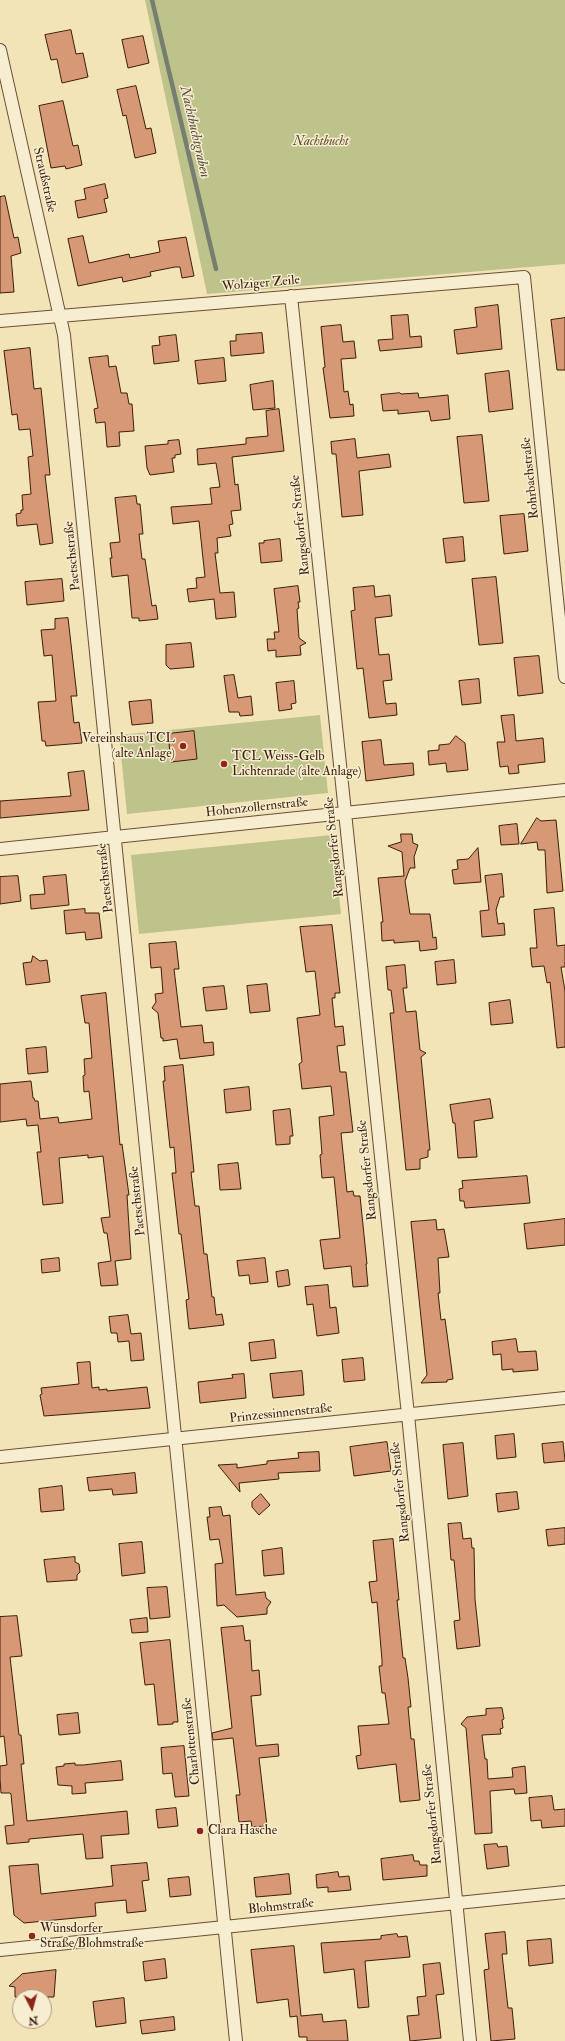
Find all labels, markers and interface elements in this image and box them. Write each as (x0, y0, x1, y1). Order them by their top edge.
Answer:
water label: Nachtbuchtgraben (175, 85, 213, 179)
park label: Nachtbucht (293, 134, 349, 150)
street label: Straußstraße (29, 146, 59, 214)
street label: Wolziger Zeile (221, 273, 301, 295)
street label: Rohrbachstraße (519, 436, 543, 520)
street label: Rangsdorfer Straße (288, 474, 314, 576)
street label: Paetschstraße (62, 520, 84, 592)
place label: Vereinshaus TCL (alte Anlage) (82, 731, 175, 762)
marker: Vereinshaus TCL (alte Anlage) (178, 741, 188, 751)
place label: TCL Weiss-Gelb Lichtenrade (alte Anlage) (232, 749, 361, 780)
marker: TCL Weiss-Gelb Lichtenrade (alte Anlage) (219, 759, 229, 769)
street label: Hohenzollernstraße (205, 795, 309, 821)
street label: Rangsdorfer Straße (322, 796, 348, 898)
street label: Paetschstraße (95, 842, 117, 914)
street label: Rangsdorfer Straße (355, 1119, 381, 1221)
street label: Paetschstraße (127, 1165, 149, 1237)
street label: Prinzessinnenstraße (229, 1401, 333, 1427)
street label: Rangsdorfer Straße (388, 1441, 414, 1543)
street label: Charlottenstraße (180, 1696, 204, 1786)
street label: Rangsdorfer Straße (420, 1763, 446, 1865)
place label: Clara Hasche (208, 1823, 277, 1839)
marker: Clara Hasche (195, 1826, 205, 1836)
street label: Blohmstraße (247, 1896, 315, 1918)
place label: Wünsdorfer Straße/Blohmstraße (40, 1921, 144, 1952)
marker: Wünsdorfer Straße/Blohmstraße (27, 1931, 37, 1941)
north arrow (12, 1989, 52, 2029)
text: N (28, 2013, 39, 2027)

